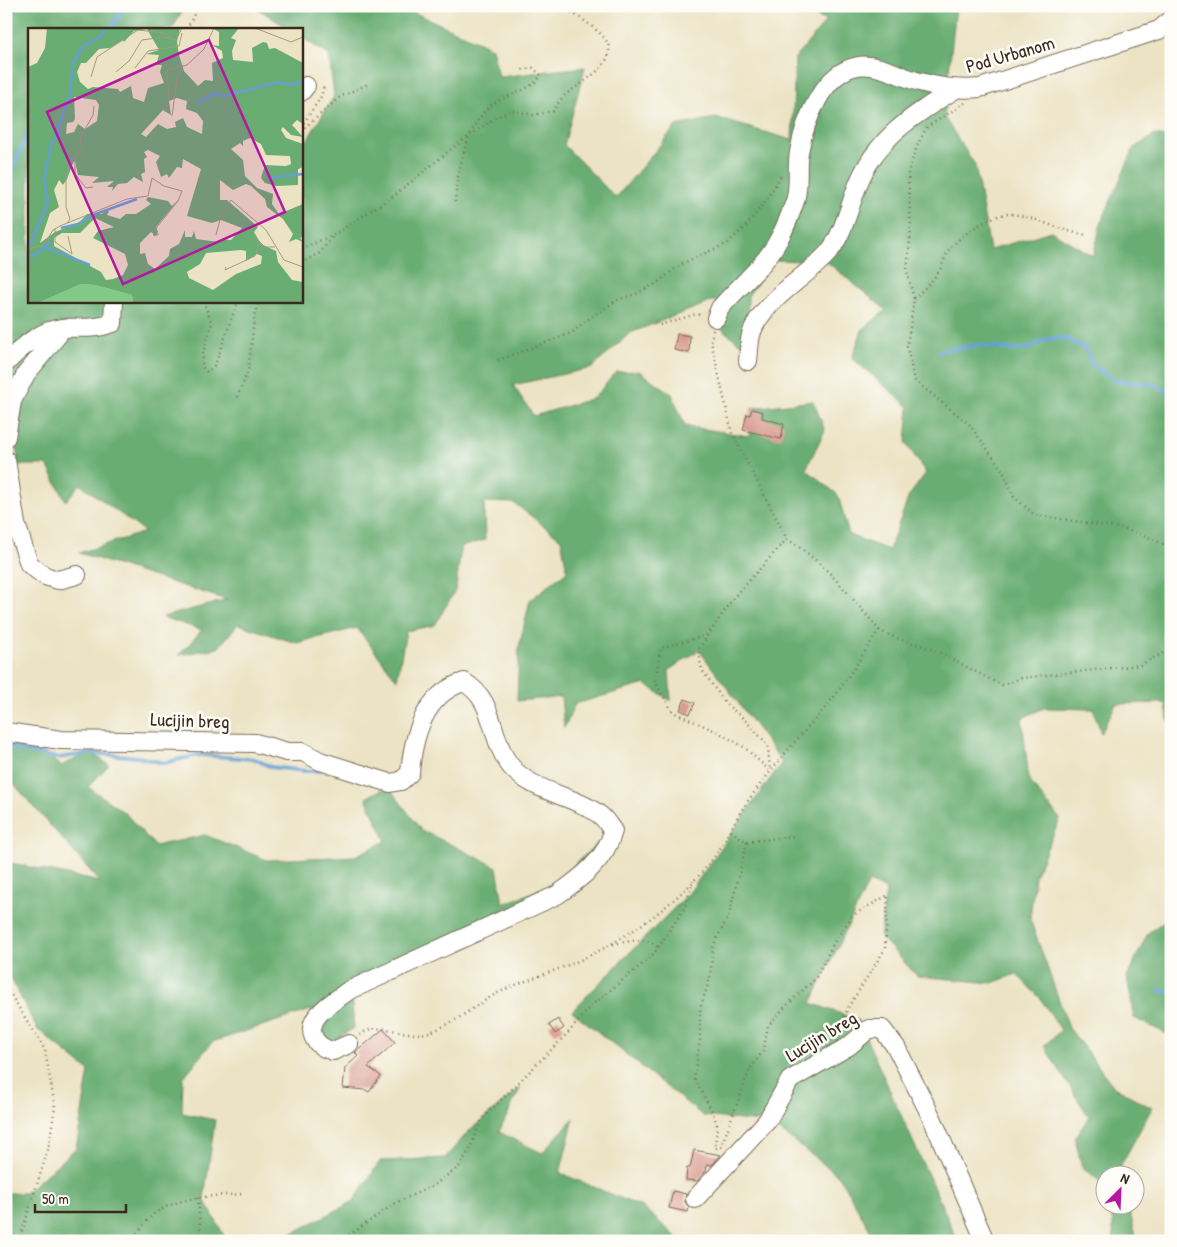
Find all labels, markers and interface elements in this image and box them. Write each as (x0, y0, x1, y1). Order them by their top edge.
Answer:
inset map (28, 28, 302, 302)
street label: Pod Urbanom (963, 29, 1057, 79)
street label: Lucijin breg (150, 706, 230, 734)
street label: Lucijin breg (780, 1004, 862, 1068)
north arrow (1094, 1164, 1144, 1214)
text: N (1118, 1167, 1133, 1188)
scale bar (35, 1182, 126, 1214)
text: 50 m (42, 1188, 69, 1209)

